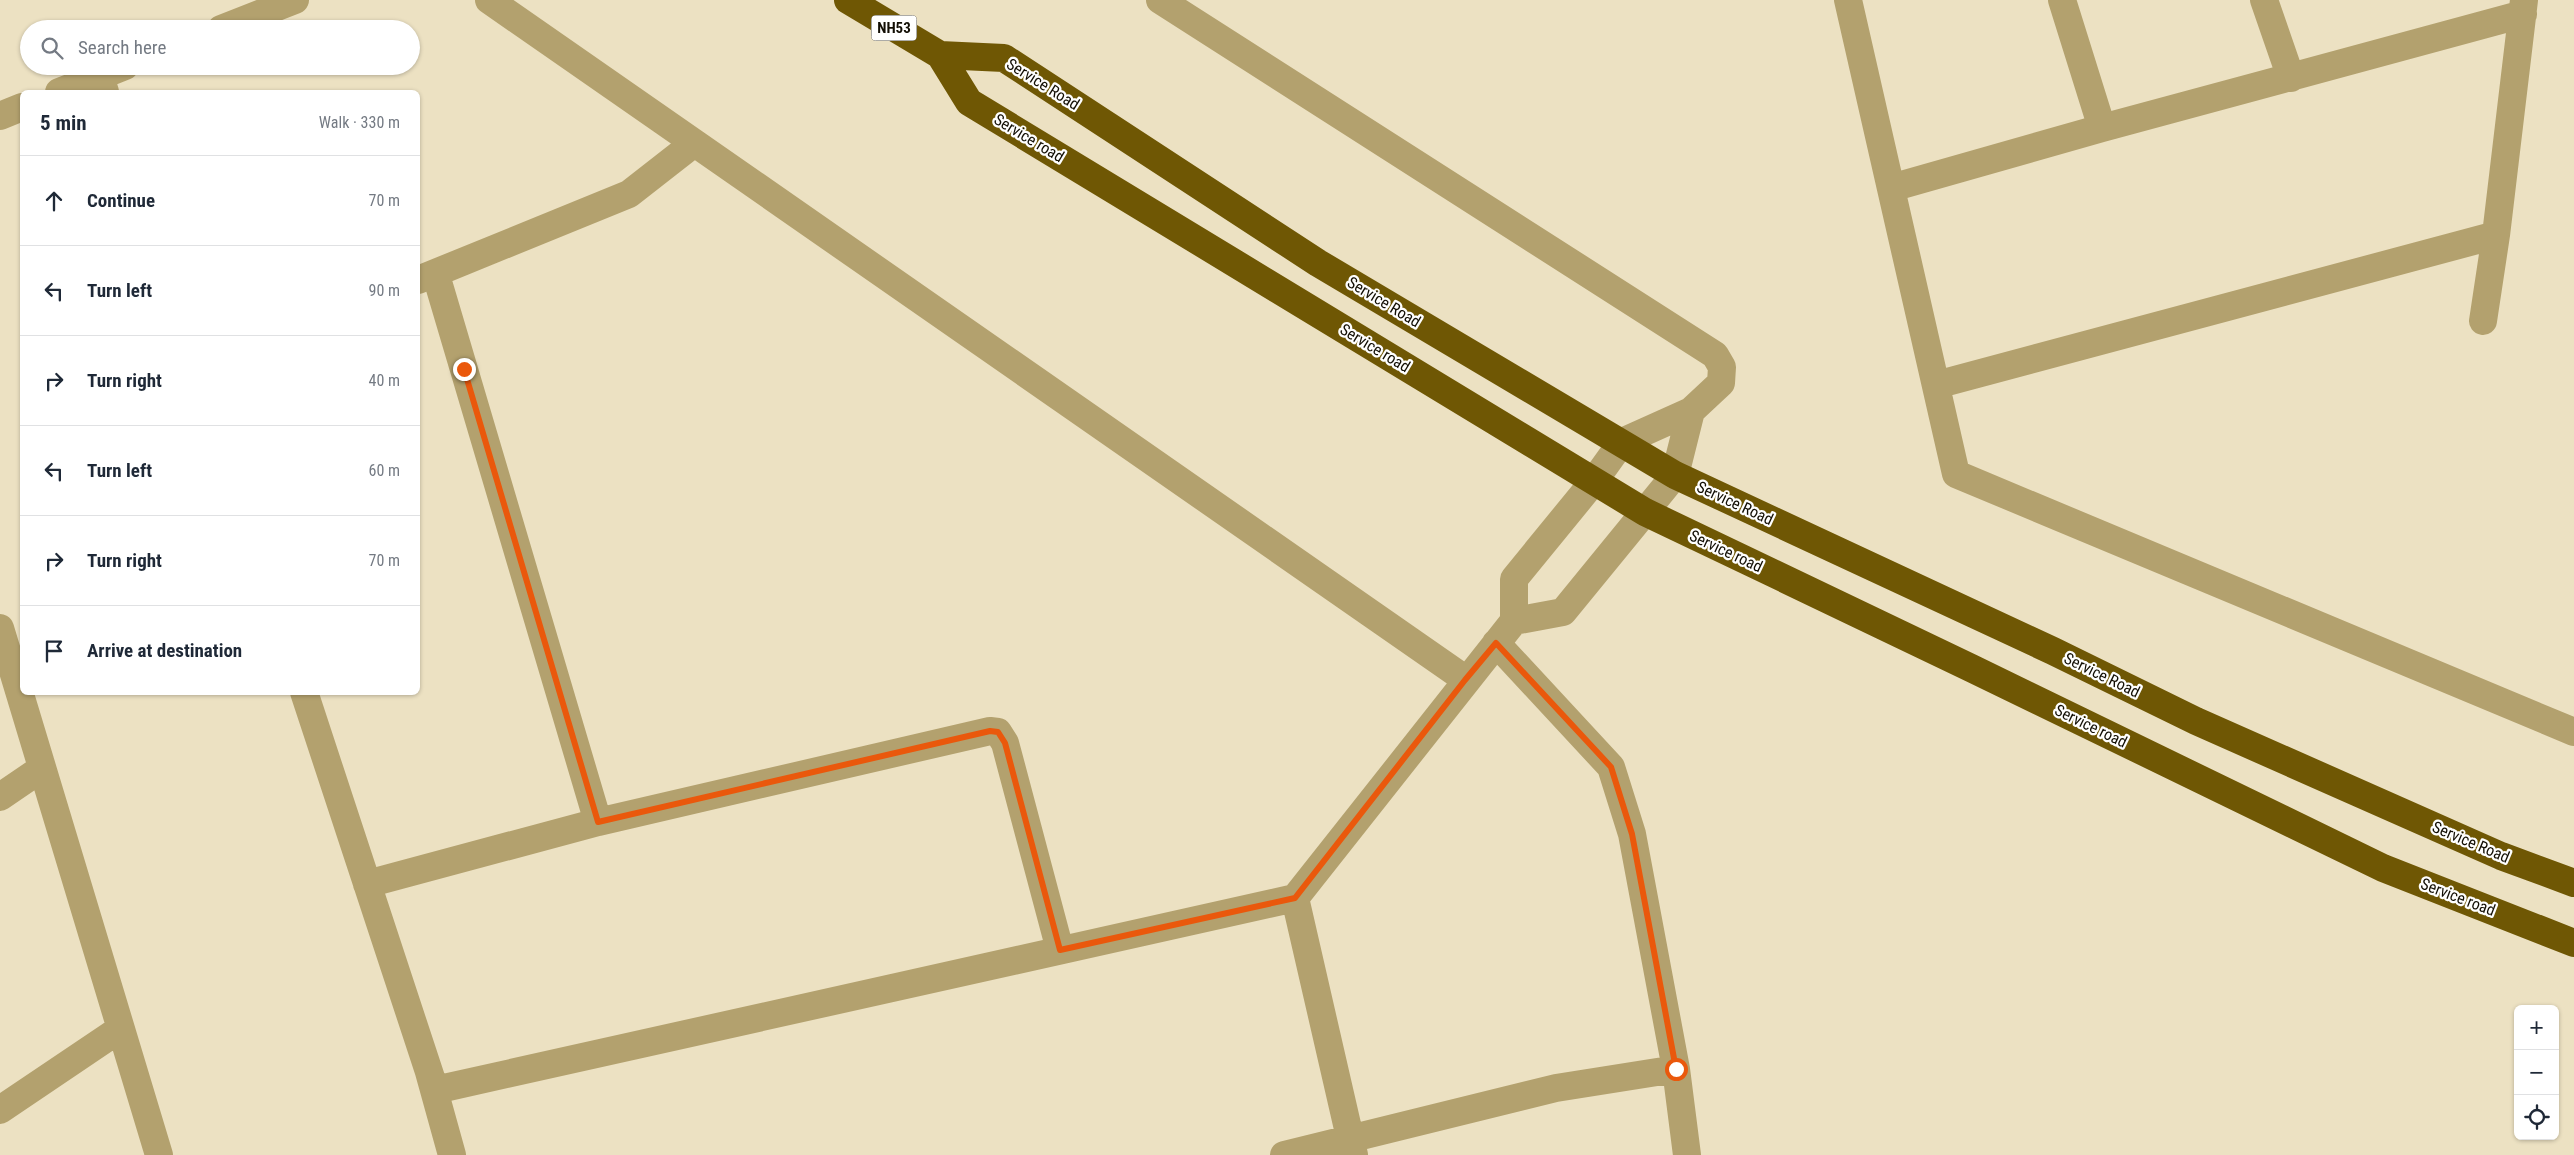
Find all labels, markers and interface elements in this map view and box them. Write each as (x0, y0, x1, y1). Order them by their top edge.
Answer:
road number: NH53 (872, 15, 916, 40)
search box (20, 20, 420, 75)
icon: search (38, 34, 66, 62)
text: Search here (78, 36, 166, 59)
street label: Service Road (1003, 54, 1083, 114)
street label: Service road (991, 110, 1067, 166)
text: 5 min (40, 111, 87, 135)
text: Walk · 330 m (319, 113, 400, 132)
icon: ahead (40, 187, 68, 215)
text: Continue (87, 189, 155, 212)
text: 70 m (368, 191, 400, 210)
street label: Service Road (1344, 273, 1424, 331)
icon: left (40, 277, 68, 305)
text: Turn left (87, 279, 152, 302)
text: 90 m (368, 281, 400, 300)
street label: Service road (1337, 320, 1413, 376)
route end (453, 358, 476, 381)
icon: right (40, 367, 68, 395)
text: Turn right (87, 369, 162, 392)
text: 40 m (368, 371, 400, 390)
icon: left (40, 457, 68, 485)
text: Turn left (87, 459, 152, 482)
text: 60 m (368, 461, 400, 480)
street label: Service Road (1694, 477, 1776, 529)
street label: Service road (1687, 526, 1765, 576)
icon: right (40, 547, 68, 575)
text: Turn right (87, 549, 162, 572)
text: 70 m (368, 551, 400, 570)
icon: arrive (40, 637, 68, 665)
text: Arrive at destination (87, 639, 242, 662)
street label: Service Road (2061, 648, 2143, 702)
street label: Service road (2052, 700, 2130, 752)
street label: Service Road (2430, 817, 2512, 867)
street label: Service road (2418, 874, 2498, 920)
map controls (2514, 1005, 2559, 1140)
button: + (2514, 1005, 2559, 1050)
button: − (2514, 1050, 2559, 1095)
route start (1665, 1058, 1688, 1081)
button: locate (2514, 1095, 2559, 1140)

